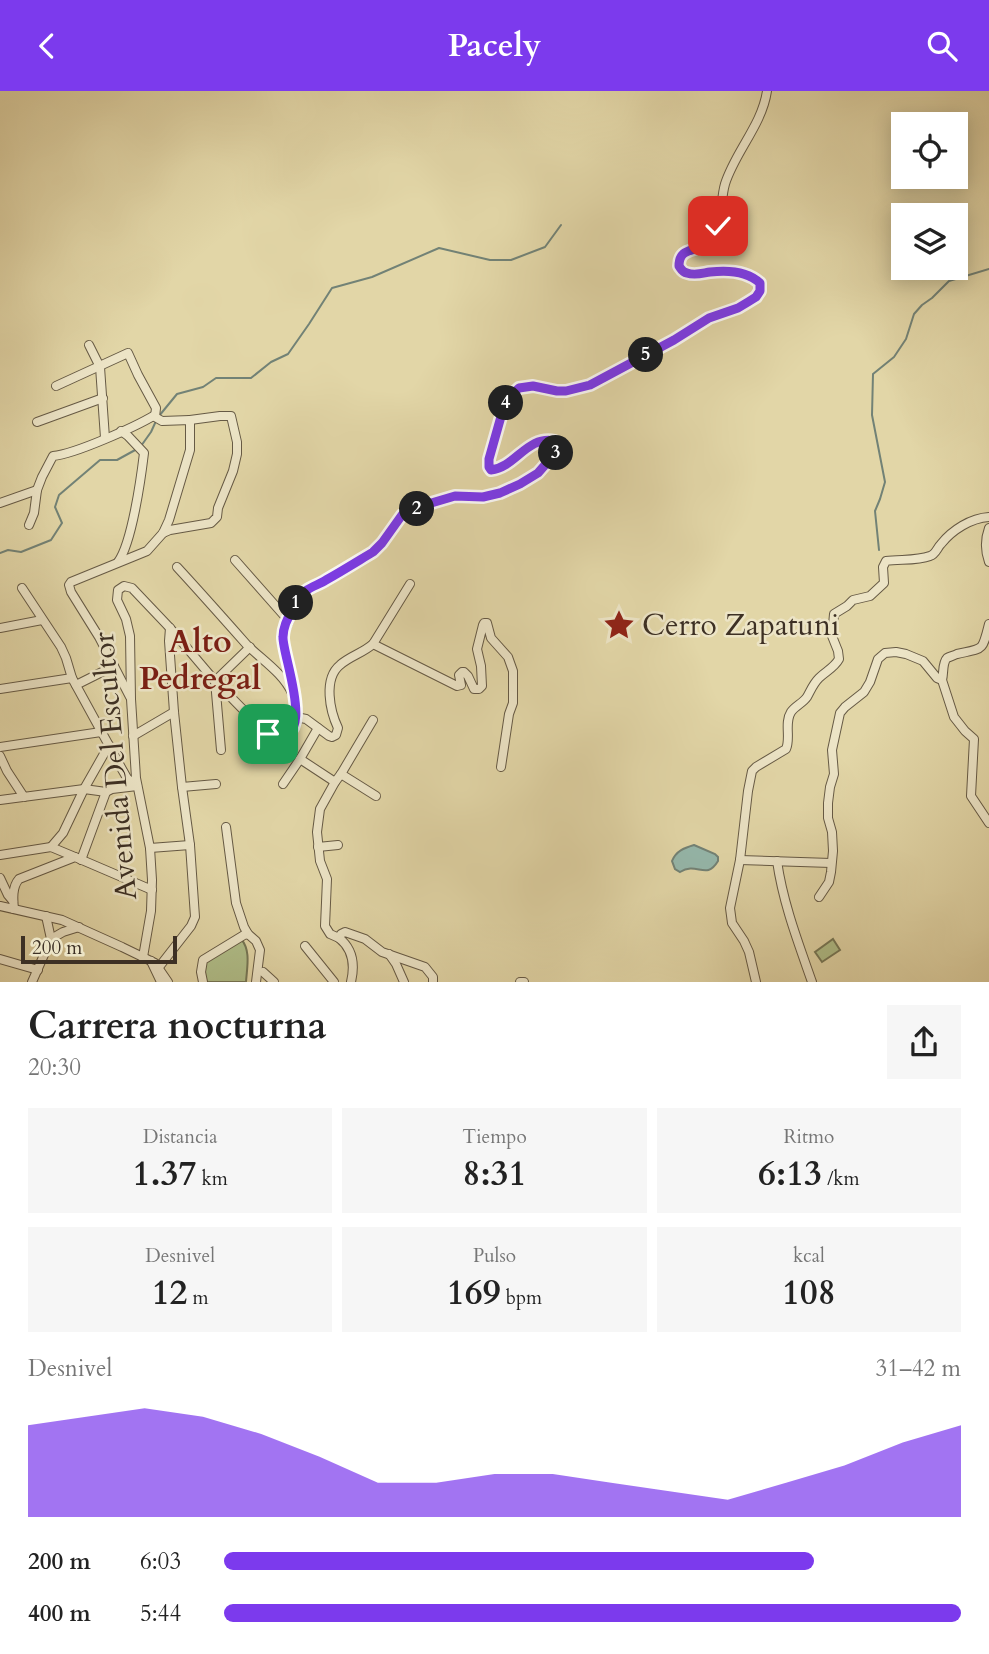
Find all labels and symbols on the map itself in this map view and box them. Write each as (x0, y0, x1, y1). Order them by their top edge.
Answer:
pin (688, 196, 748, 256)
pin: 5 (628, 337, 664, 373)
pin: 4 (489, 385, 524, 421)
pin: 3 (538, 435, 574, 471)
pin: 2 (400, 491, 434, 527)
pin: 1 (278, 585, 314, 621)
place label: Cerro Zapatuni (642, 605, 839, 646)
place icon: Cerro Zapatuni (602, 608, 636, 642)
district label: Alto Pedregal (139, 620, 261, 701)
street label: Avenida Del Escultor (83, 630, 147, 902)
pin (238, 704, 298, 764)
scale bar (21, 933, 177, 965)

